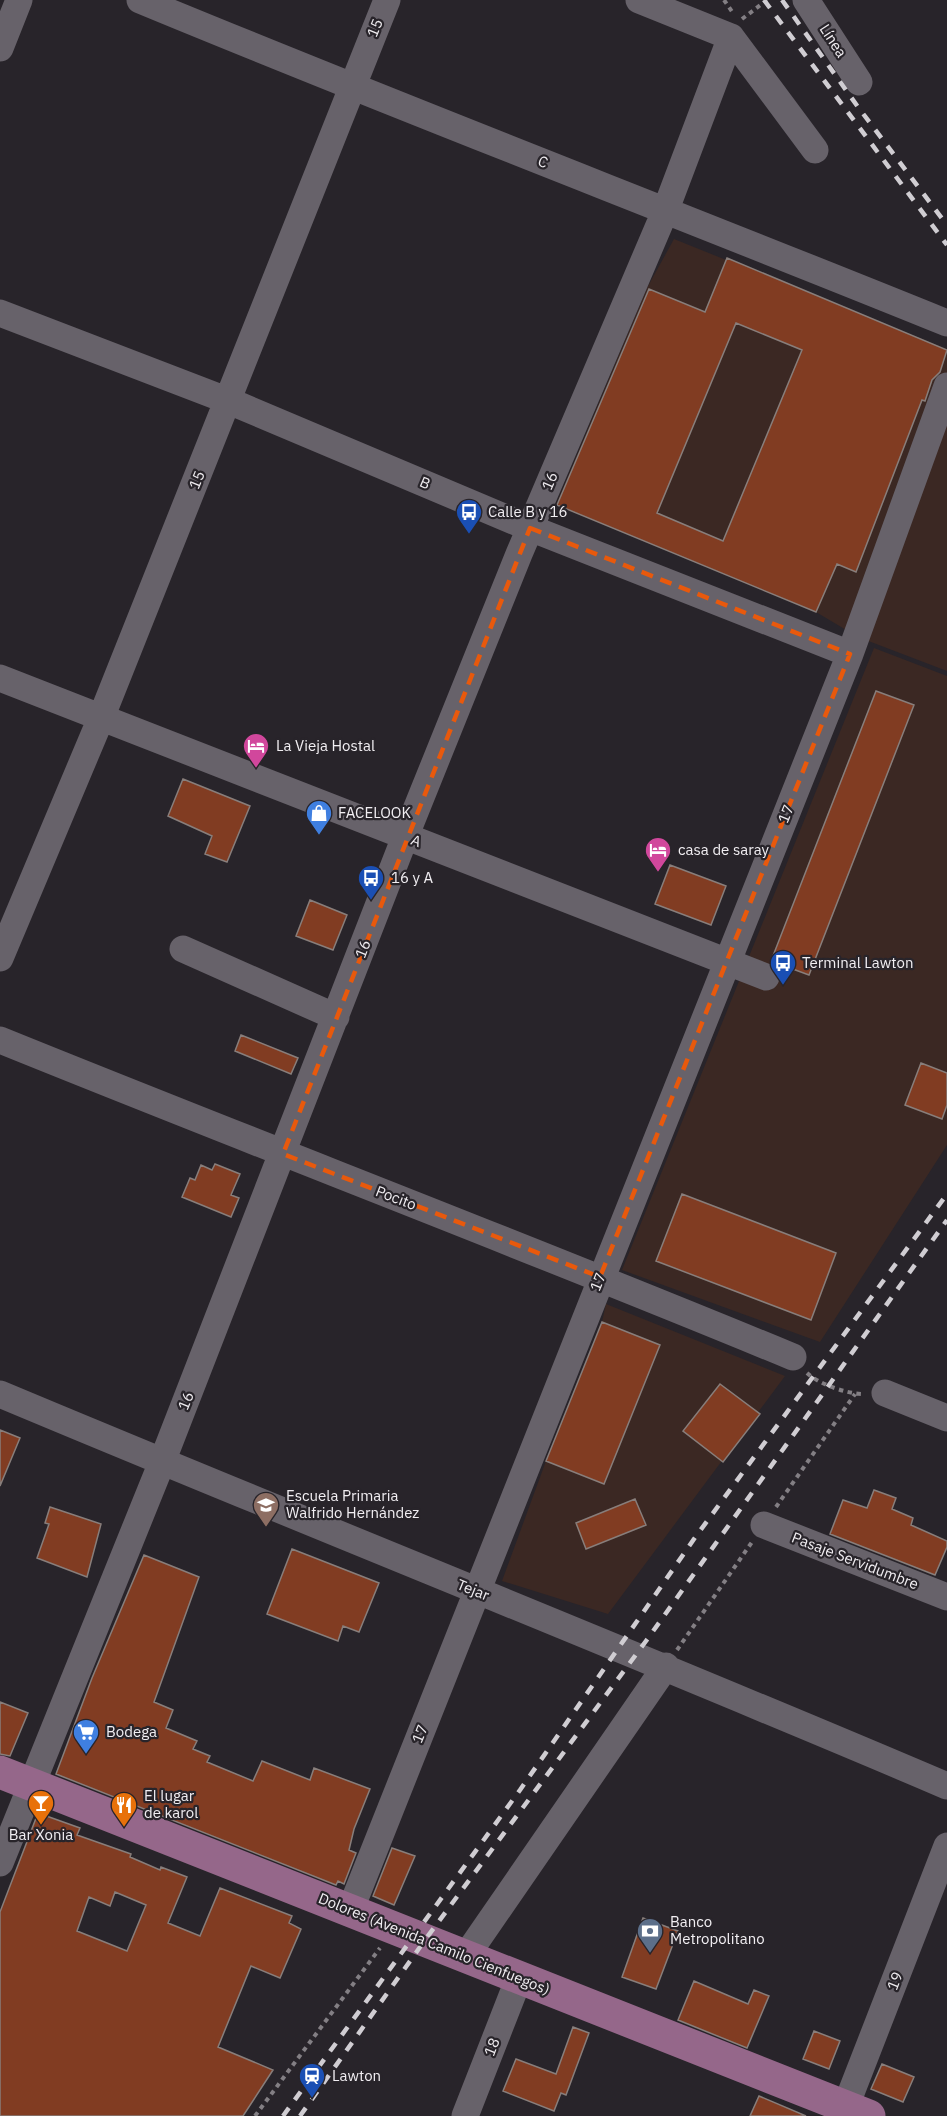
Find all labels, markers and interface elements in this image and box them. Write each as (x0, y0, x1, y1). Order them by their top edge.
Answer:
street label: 15 (362, 16, 387, 40)
street label: Línea (816, 20, 851, 61)
street label: C (535, 151, 551, 172)
street label: 15 (184, 468, 209, 492)
street label: 16 (537, 469, 562, 493)
street label: B (417, 472, 433, 493)
bus stop icon: Calle B y 16 (454, 497, 484, 535)
place label: Calle B y 16 (488, 502, 568, 521)
hotel icon: La Vieja Hostal (241, 731, 271, 769)
place label: La Vieja Hostal (276, 736, 375, 755)
shop icon: FACELOOK (304, 798, 334, 836)
street label: 17 (773, 802, 798, 826)
place label: FACELOOK (338, 803, 411, 822)
street label: A (408, 830, 424, 851)
hotel icon: casa de saray (643, 835, 673, 873)
place label: casa de saray (678, 840, 770, 859)
bus stop icon: 16 y A (356, 863, 386, 901)
place label: 16 y A (391, 868, 434, 887)
street label: 16 (350, 937, 375, 961)
bus stop icon: Terminal Lawton (768, 948, 798, 986)
place label: Terminal Lawton (802, 953, 913, 972)
street label: Pocito (373, 1181, 419, 1214)
street label: 17 (585, 1270, 610, 1294)
street label: 16 (173, 1389, 198, 1413)
place label: Escuela Primaria Walfrido Hernández (286, 1486, 419, 1522)
school or university icon: Escuela Primaria Walfrido Hernández (251, 1490, 281, 1528)
street label: Pasaje Servidumbre (789, 1528, 921, 1593)
street label: Tejar (454, 1575, 493, 1605)
supermarket icon: Bodega (71, 1717, 101, 1755)
place label: Bodega (106, 1722, 157, 1741)
street label: 17 (407, 1722, 432, 1746)
place label: El lugar de karol (144, 1786, 198, 1822)
bar icon: Bar Xonia (26, 1788, 56, 1826)
restaurant icon: El lugar de karol (109, 1790, 139, 1828)
place label: Bar Xonia (9, 1825, 73, 1844)
street label: Dolores (Avenida Camilo Cienfuegos) (316, 1888, 553, 1999)
place label: Banco Metropolitano (670, 1912, 765, 1948)
bank icon: Banco Metropolitano (635, 1916, 665, 1954)
street label: 19 (882, 1969, 907, 1993)
street label: 18 (479, 2035, 504, 2059)
station icon: Lawton (297, 2061, 327, 2099)
place label: Lawton (332, 2066, 381, 2085)

